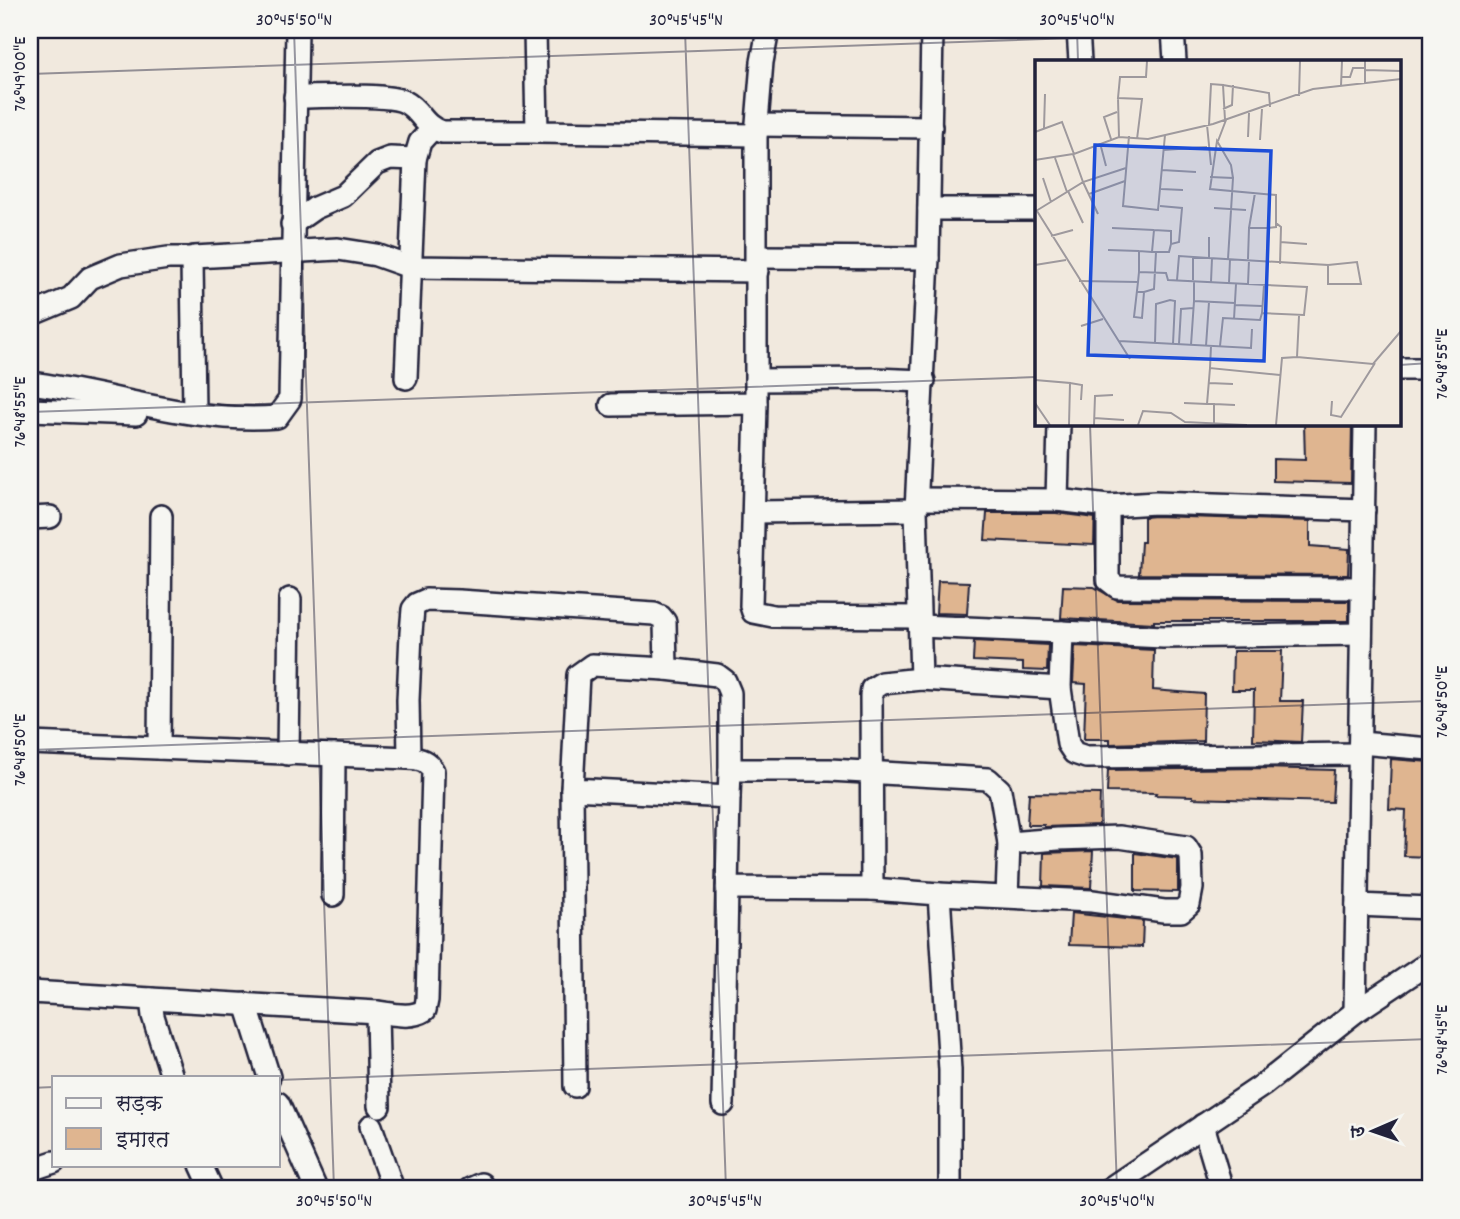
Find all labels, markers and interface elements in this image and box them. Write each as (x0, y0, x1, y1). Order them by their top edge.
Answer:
text: 30°45'50"N (256, 9, 332, 34)
text: 30°45'45"N (649, 9, 723, 34)
text: 30°45'40"N (1039, 9, 1115, 34)
text: 76°49'00"E (9, 37, 34, 111)
inset map (1035, 60, 1400, 425)
text: 76°48'55"E (1431, 329, 1456, 399)
text: 76°48'55"E (9, 377, 34, 447)
text: 76°48'50"E (1431, 666, 1456, 738)
text: 76°48'50"E (9, 714, 34, 786)
text: 76°48'45"E (1431, 1005, 1456, 1075)
legend (52, 1076, 280, 1166)
text: सड़क (115, 1091, 163, 1121)
north arrow (1338, 1096, 1408, 1166)
text: उ (1346, 1124, 1373, 1138)
text: इमारत (115, 1127, 170, 1157)
text: 30°45'50"N (296, 1190, 372, 1215)
text: 30°45'45"N (688, 1190, 762, 1215)
text: 30°45'40"N (1079, 1190, 1155, 1215)

